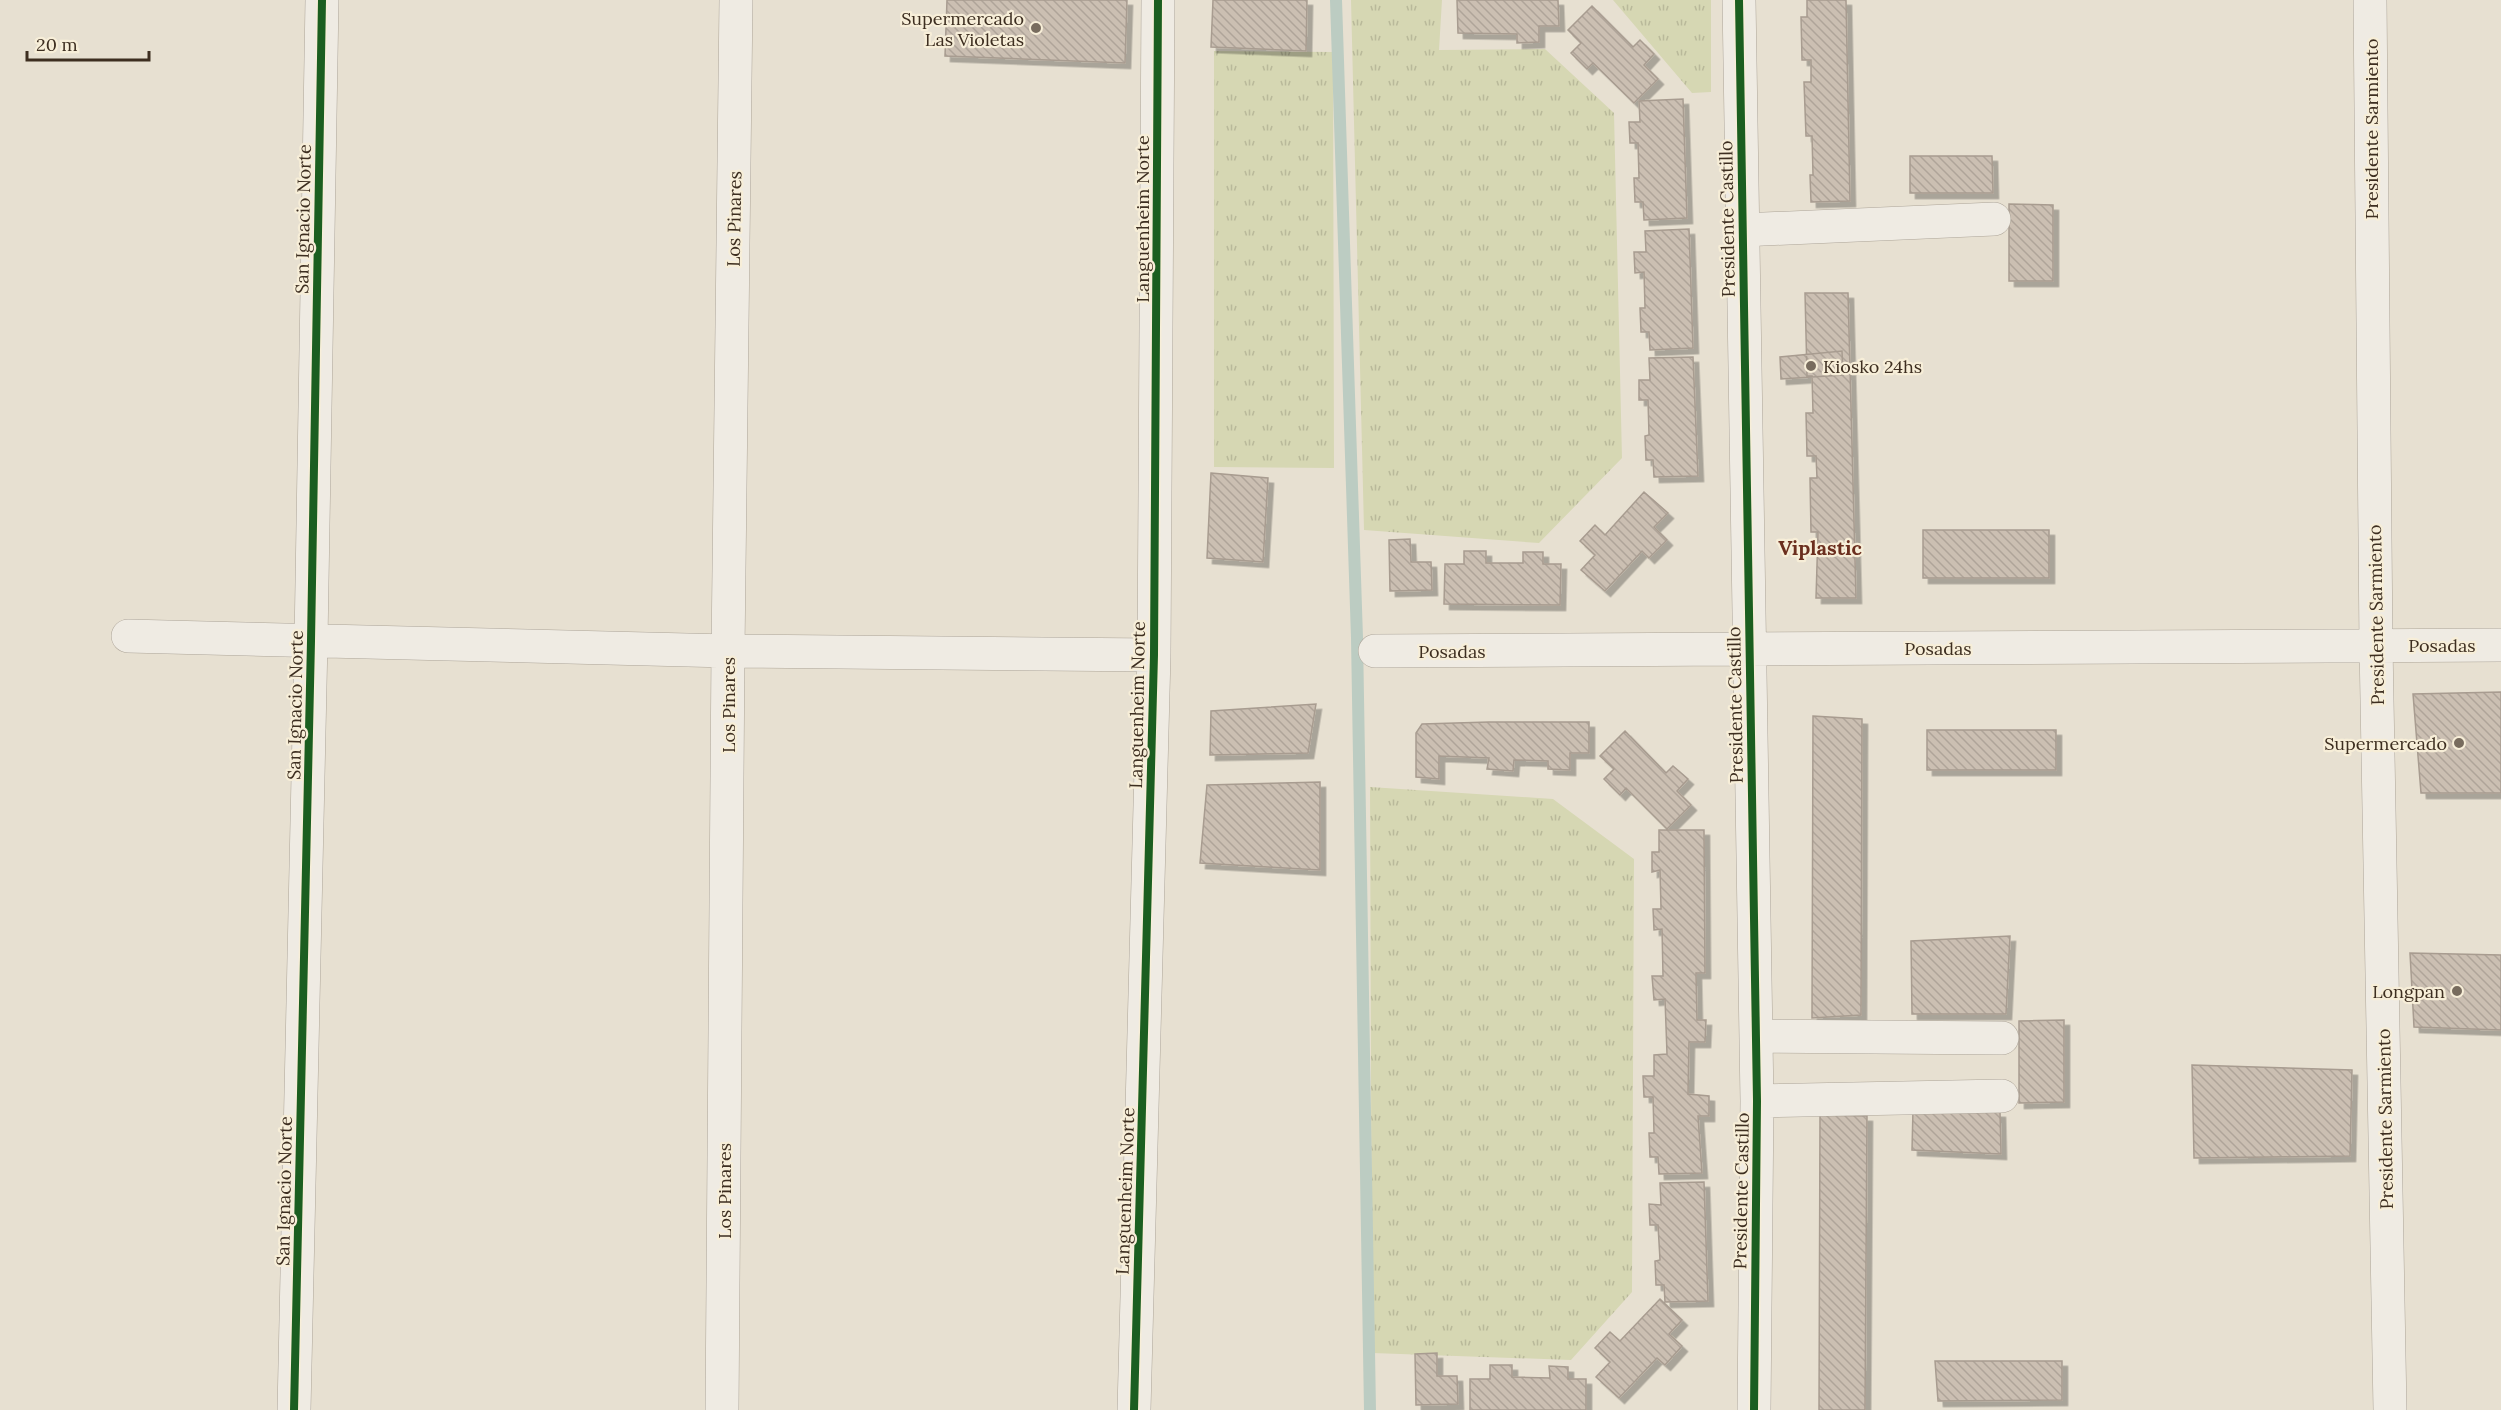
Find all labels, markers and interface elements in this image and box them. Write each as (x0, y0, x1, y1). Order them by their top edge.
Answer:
place label: Supermercado Las Violetas (901, 7, 1024, 51)
marker: Supermercado Las Violetas (1029, 21, 1043, 35)
scale bar (27, 24, 148, 62)
text: 20 m (36, 33, 78, 56)
street label: Presidente Sarmiento (2360, 39, 2383, 219)
street label: Languenheim Norte (1131, 135, 1154, 303)
street label: Presidente Castillo (1714, 140, 1740, 298)
street label: San Ignacio Norte (290, 144, 316, 294)
street label: Los Pinares (722, 171, 746, 267)
place label: Kiosko 24hs (1823, 355, 1922, 378)
marker: Kiosko 24hs (1804, 359, 1818, 373)
street label: Presidente Sarmiento (2363, 524, 2389, 706)
district label: Viplastic (1778, 535, 1862, 560)
street label: Languenheim Norte (1124, 621, 1150, 789)
street label: Presidente Castillo (1722, 626, 1748, 784)
street label: San Ignacio Norte (282, 630, 308, 780)
street label: Posadas (2408, 634, 2476, 657)
street label: Posadas (1904, 637, 1972, 660)
street label: Posadas (1418, 640, 1486, 663)
street label: Los Pinares (717, 657, 740, 753)
place label: Supermercado (2324, 732, 2447, 755)
marker: Supermercado (2452, 736, 2466, 750)
place label: Longpan (2372, 980, 2445, 1003)
marker: Longpan (2450, 984, 2464, 998)
street label: Presidente Sarmiento (2372, 1028, 2398, 1210)
street label: Languenheim Norte (1111, 1107, 1139, 1275)
street label: Presidente Castillo (1728, 1112, 1754, 1270)
street label: San Ignacio Norte (271, 1116, 297, 1266)
street label: Los Pinares (713, 1143, 736, 1239)

